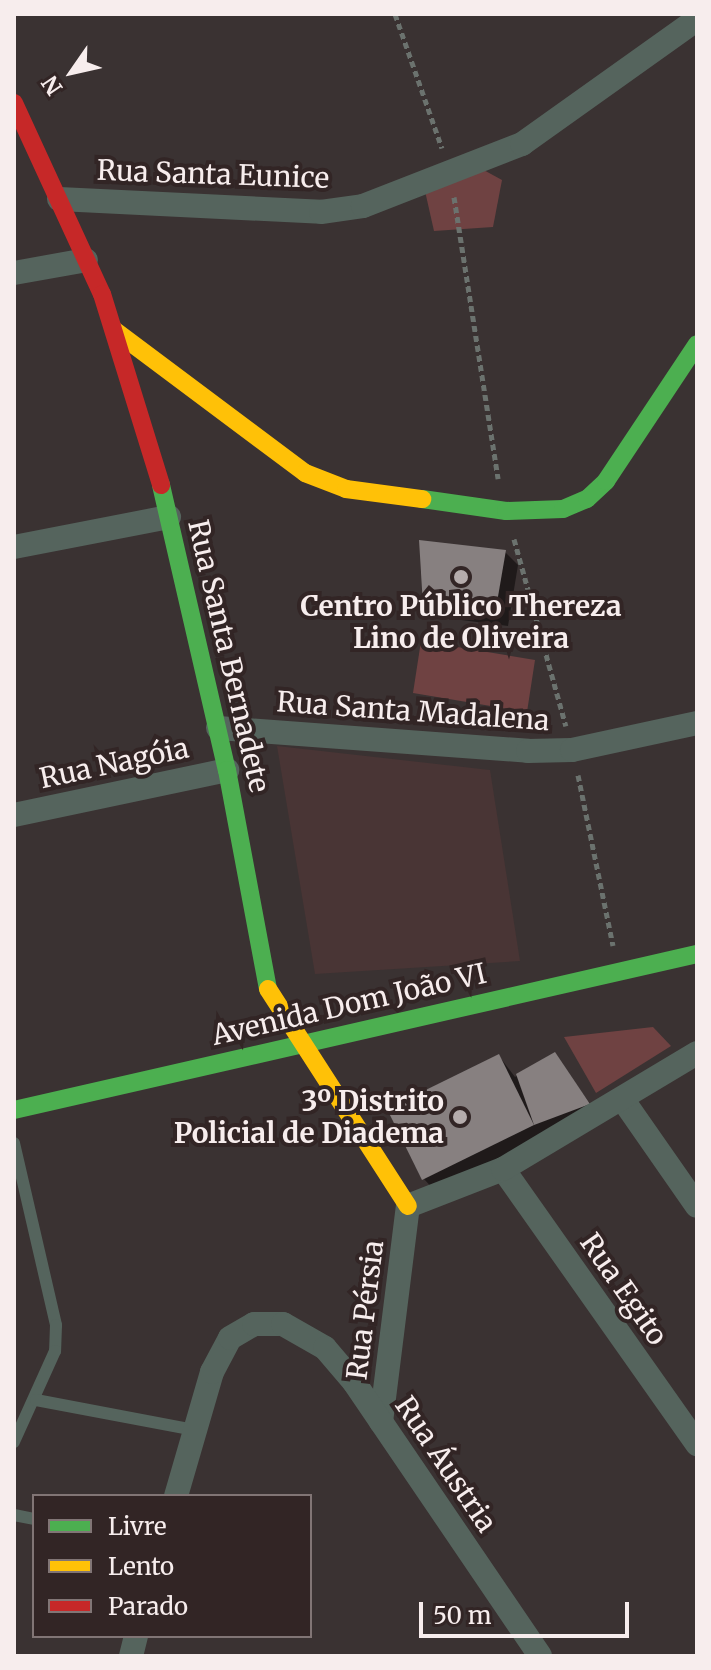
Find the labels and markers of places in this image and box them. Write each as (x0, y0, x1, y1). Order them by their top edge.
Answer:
marker: Centro Público Thereza Lino de Oliveira (452, 568, 470, 586)
place label: Centro Público Thereza Lino de Oliveira (300, 589, 622, 655)
place label: 3º Distrito Policial de Diadema (174, 1084, 444, 1150)
marker: 3º Distrito Policial de Diadema (451, 1108, 469, 1126)

